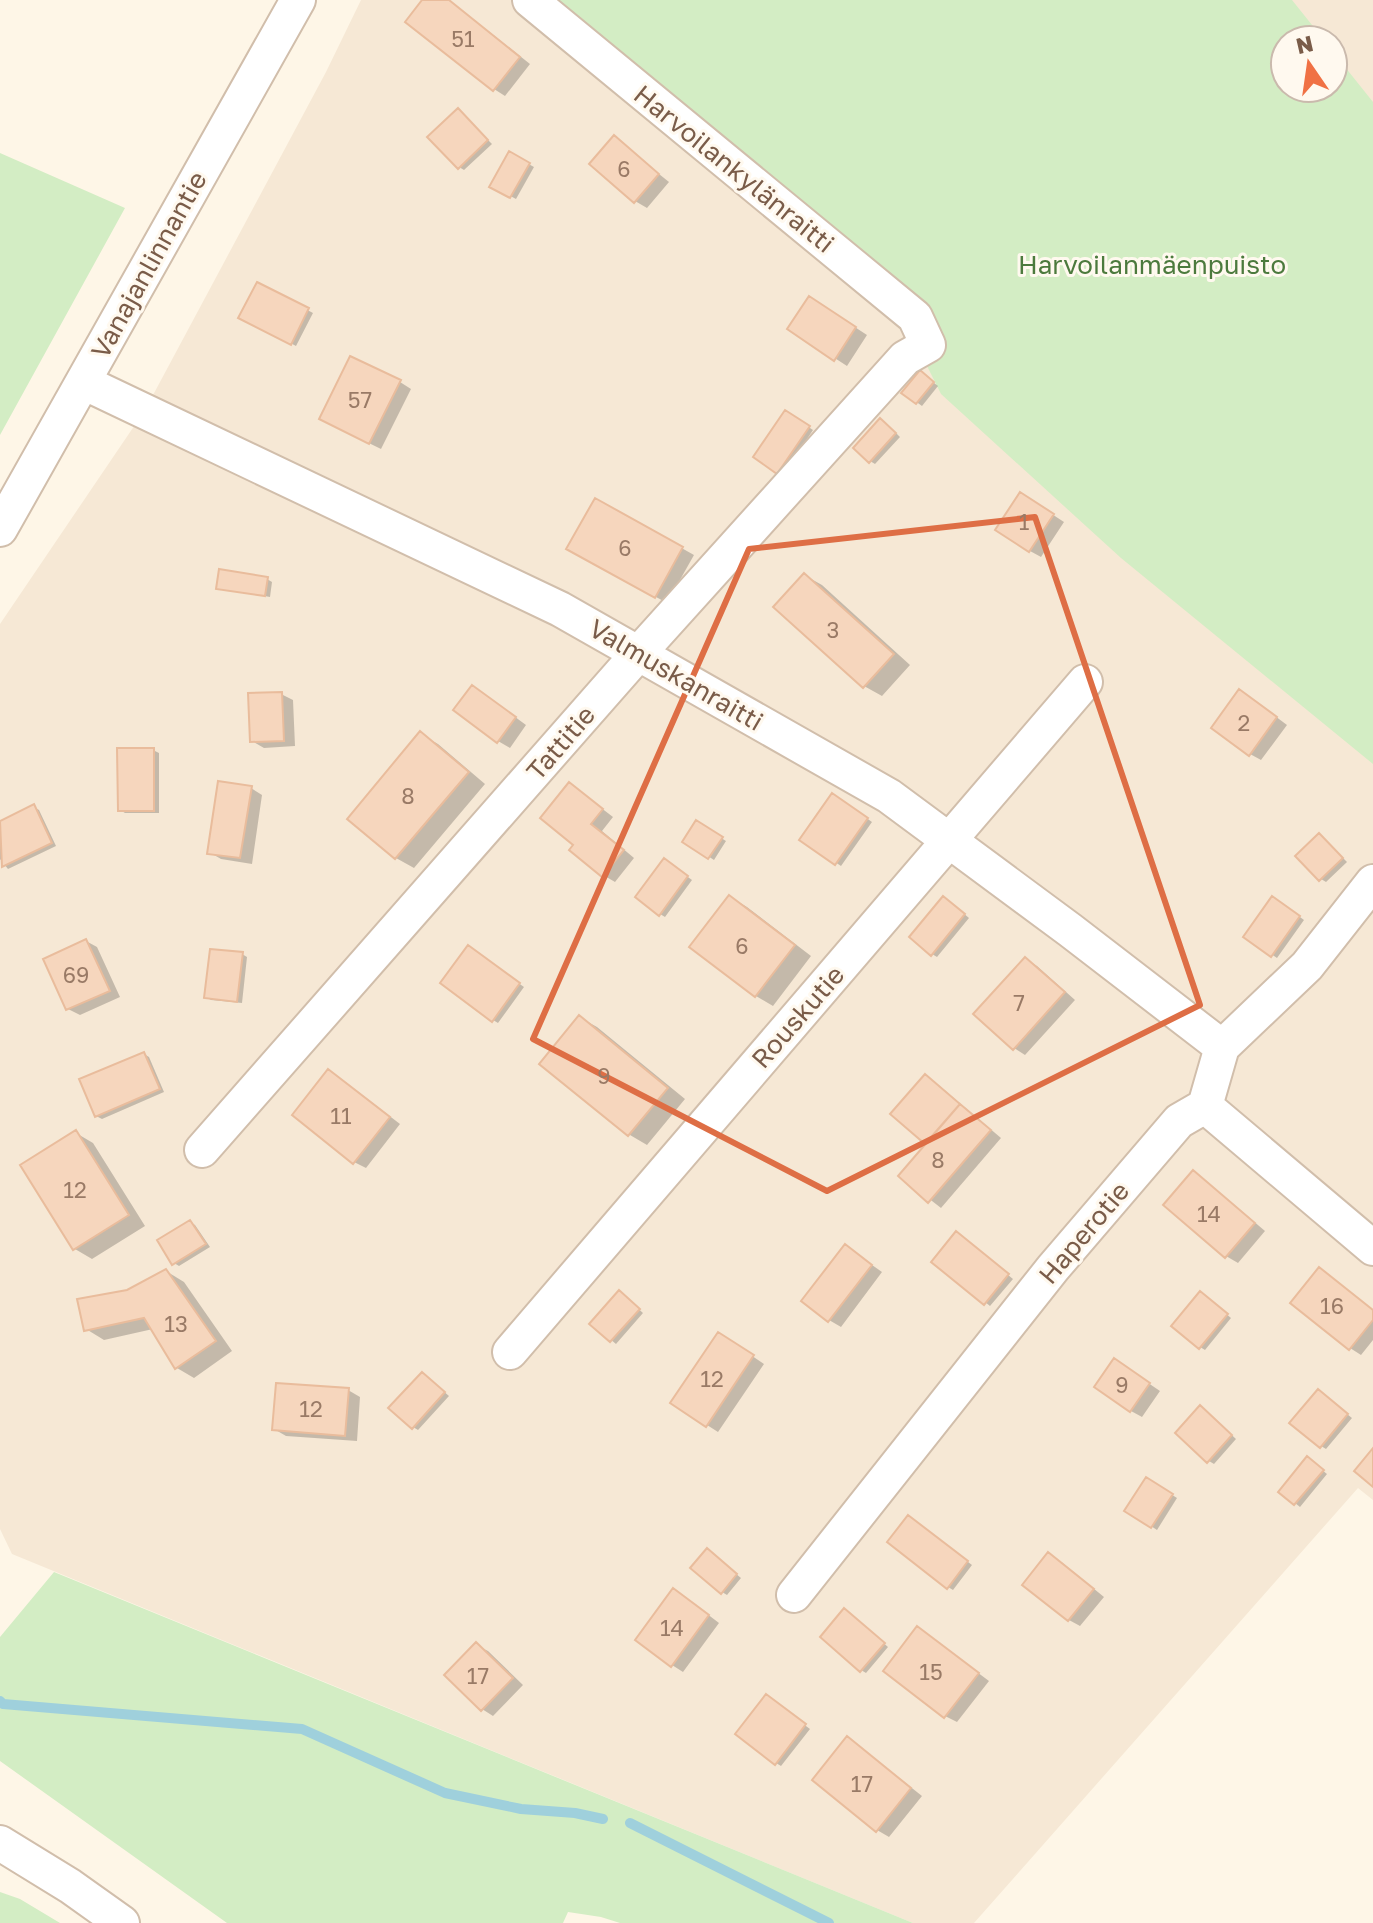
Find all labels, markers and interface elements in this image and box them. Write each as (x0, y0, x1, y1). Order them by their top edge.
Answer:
north arrow (1269, 24, 1349, 104)
house number: 51 (451, 25, 475, 52)
text: N (1293, 29, 1316, 59)
street label: Harvoilankylänraitti (628, 78, 841, 259)
house number: 6 (617, 155, 631, 182)
street label: Vanajanlinnantie (84, 166, 213, 364)
park label: Harvoilanmäenpuisto (1018, 249, 1286, 280)
house number: 57 (348, 386, 372, 413)
house number: 1 (1019, 508, 1030, 535)
house number: 6 (618, 534, 632, 561)
street label: Valmuskanraitti (584, 612, 769, 737)
house number: 3 (827, 616, 839, 643)
street label: Tattitie (520, 699, 601, 786)
house number: 2 (1238, 709, 1250, 736)
house number: 8 (401, 782, 415, 809)
house number: 6 (735, 932, 749, 959)
street label: Rouskutie (745, 959, 850, 1074)
house number: 69 (63, 961, 89, 988)
house number: 7 (1013, 989, 1025, 1016)
house number: 9 (597, 1062, 611, 1089)
house number: 11 (330, 1102, 352, 1129)
house number: 8 (931, 1146, 945, 1173)
street label: Haperotie (1032, 1175, 1135, 1290)
house number: 12 (63, 1176, 87, 1203)
house number: 14 (1197, 1200, 1221, 1227)
house number: 16 (1320, 1292, 1344, 1319)
house number: 13 (164, 1310, 188, 1337)
house number: 12 (700, 1365, 724, 1392)
house number: 9 (1115, 1371, 1129, 1398)
house number: 12 (299, 1395, 323, 1422)
house number: 14 (660, 1614, 684, 1641)
house number: 15 (919, 1658, 943, 1685)
house number: 17 (467, 1662, 489, 1689)
house number: 17 (851, 1770, 873, 1797)

